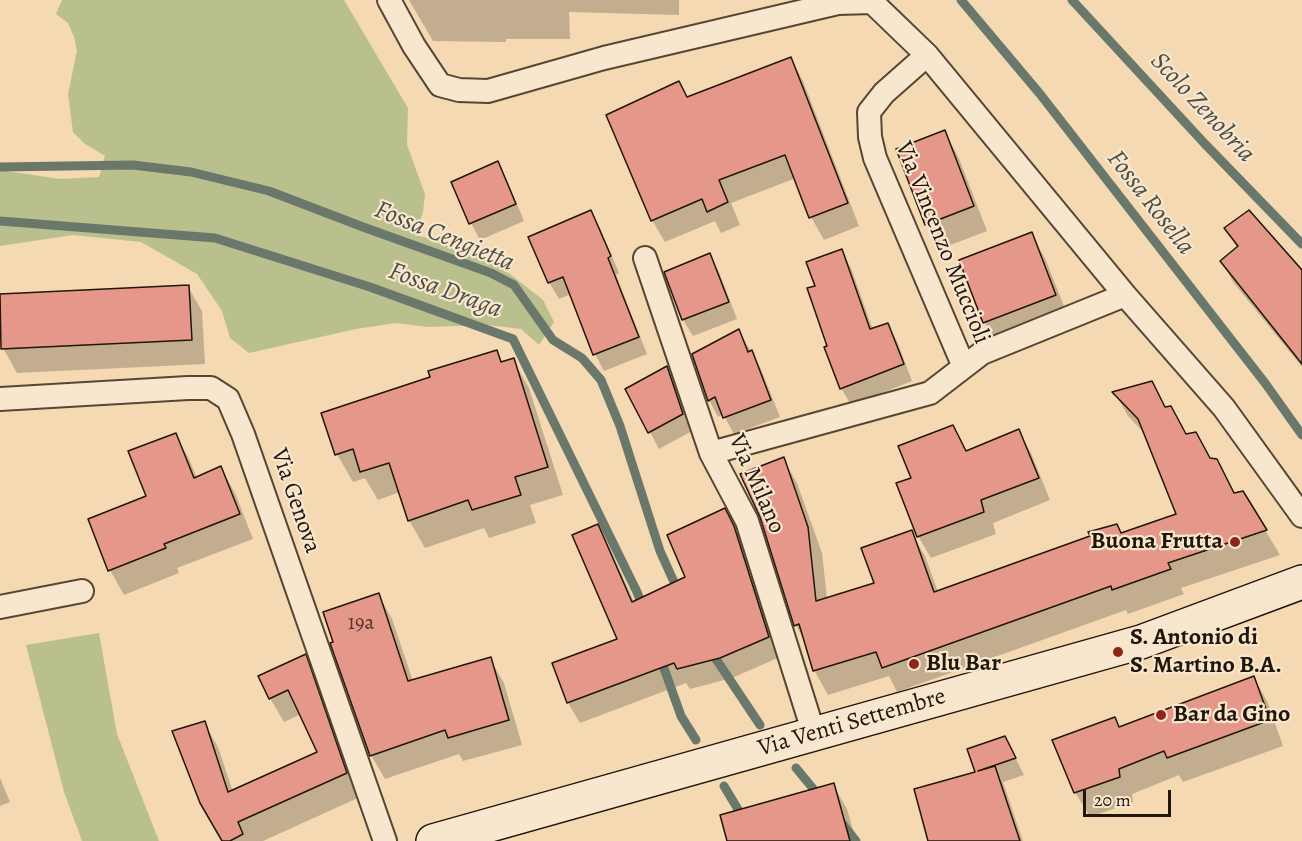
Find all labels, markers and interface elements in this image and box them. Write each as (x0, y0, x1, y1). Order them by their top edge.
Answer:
water label: Scolo Zenobria (1143, 46, 1261, 170)
street label: Via Vincenzo Muccioli (888, 138, 996, 348)
water label: Fossa Rosella (1099, 144, 1201, 262)
water label: Fossa Cengietta (370, 195, 518, 279)
water label: Fossa Draga (384, 256, 506, 326)
street label: Via Milano (721, 430, 791, 538)
street label: Via Genova (264, 445, 326, 557)
place label: Buona Frutta (1090, 528, 1223, 556)
marker: Buona Frutta (1228, 535, 1242, 549)
house number: 19a (348, 611, 374, 637)
place label: S. Antonio di S. Martino B.A. (1130, 624, 1282, 680)
marker: S. Antonio di S. Martino B.A. (1111, 645, 1125, 659)
place label: Blu Bar (926, 650, 1001, 678)
marker: Blu Bar (907, 657, 921, 671)
street label: Via Venti Settembre (755, 682, 949, 764)
place label: Bar da Gino (1173, 701, 1290, 729)
marker: Bar da Gino (1154, 708, 1168, 722)
scale bar (1086, 778, 1174, 816)
text: 20 m (1094, 788, 1131, 812)

